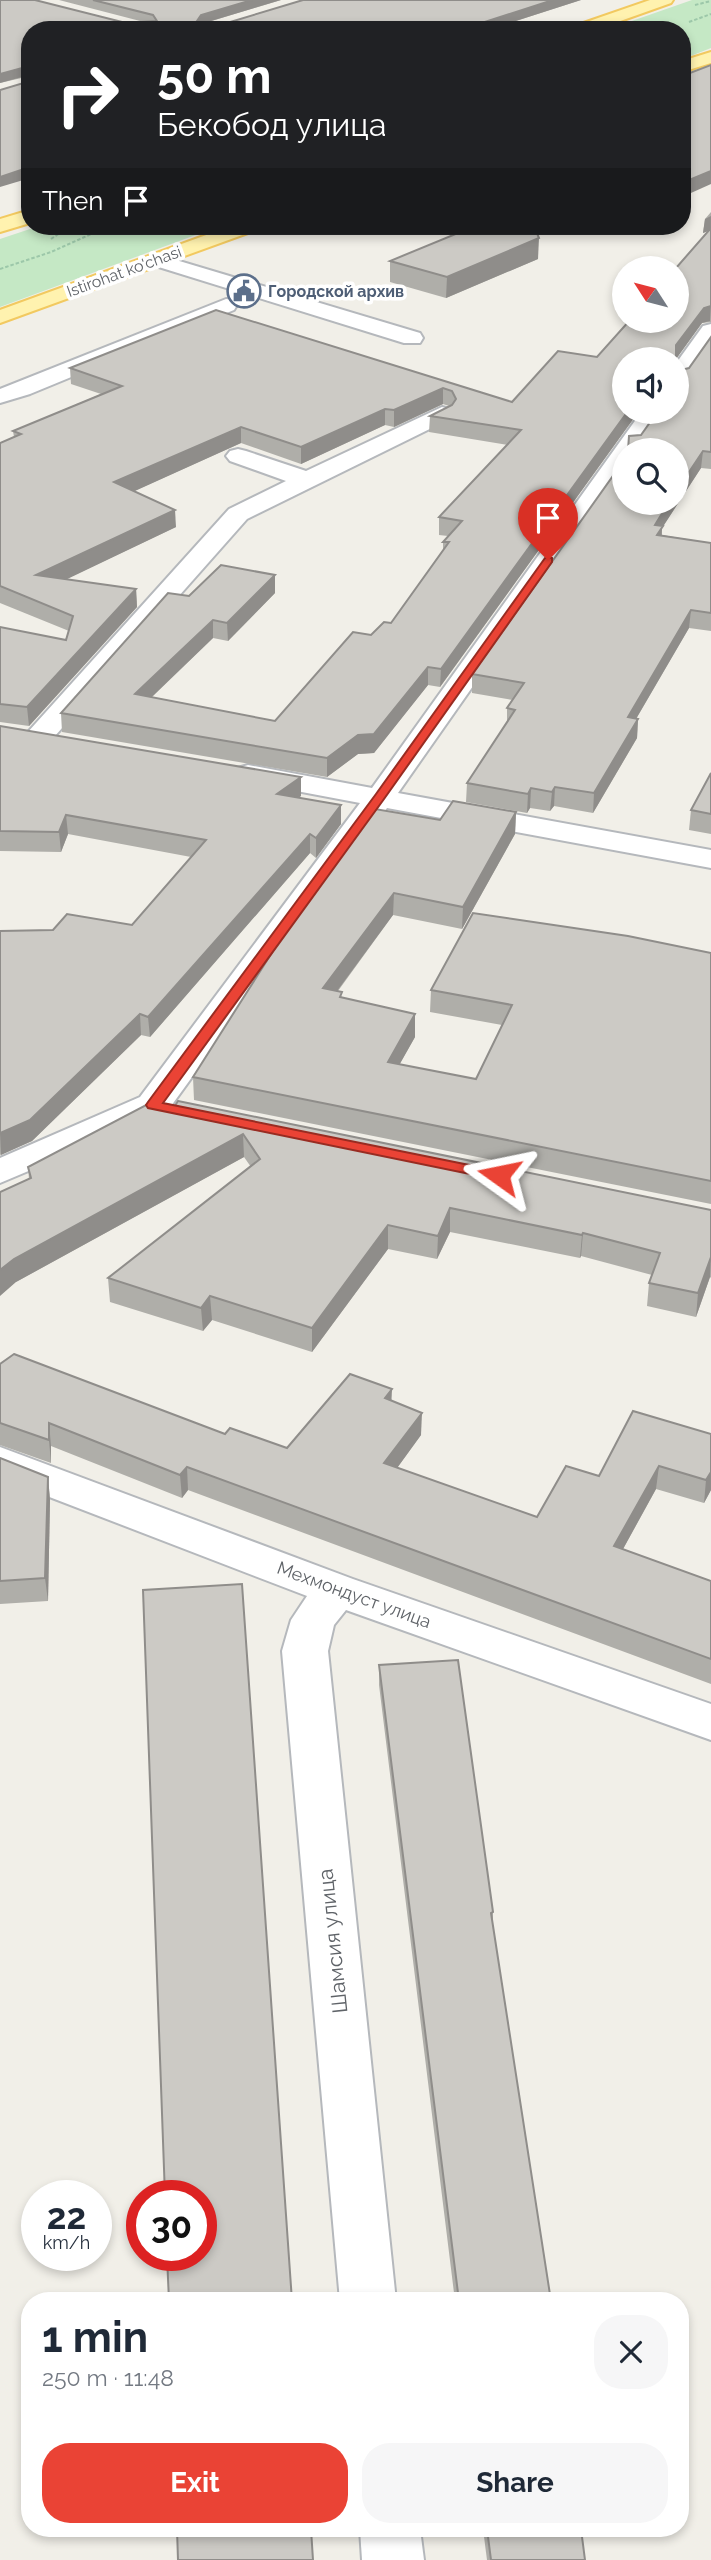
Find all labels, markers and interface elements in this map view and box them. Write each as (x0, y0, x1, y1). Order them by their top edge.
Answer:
text: 50 m (157, 47, 272, 104)
icon: right (42, 49, 133, 140)
text: Бекобод улица (157, 106, 386, 143)
icon: arrive (117, 182, 155, 220)
text: Then (42, 186, 103, 216)
street label: Istirohat ko'chasi (64, 242, 184, 301)
north arrow (612, 256, 690, 332)
map controls (612, 256, 689, 515)
public building icon: Городской архив (225, 272, 263, 310)
place label: Городской архив (268, 282, 404, 301)
button: sound (612, 347, 689, 424)
button: search (612, 438, 689, 515)
pin (518, 488, 578, 560)
icon: arrive (529, 499, 567, 537)
position arrow (462, 1138, 536, 1212)
street label: Мехмондуст улица (274, 1557, 434, 1632)
street label: Шамсия улица (312, 1868, 353, 2015)
speed limit sign: 30 (126, 2180, 217, 2271)
text: 22 (47, 2196, 86, 2237)
text: km/h (43, 2232, 90, 2253)
text: 1 min (42, 2313, 148, 2362)
button: close (594, 2315, 668, 2389)
text: 250 m · 11:48 (42, 2364, 174, 2391)
button: Exit (42, 2443, 348, 2523)
button: Share (362, 2443, 668, 2523)

